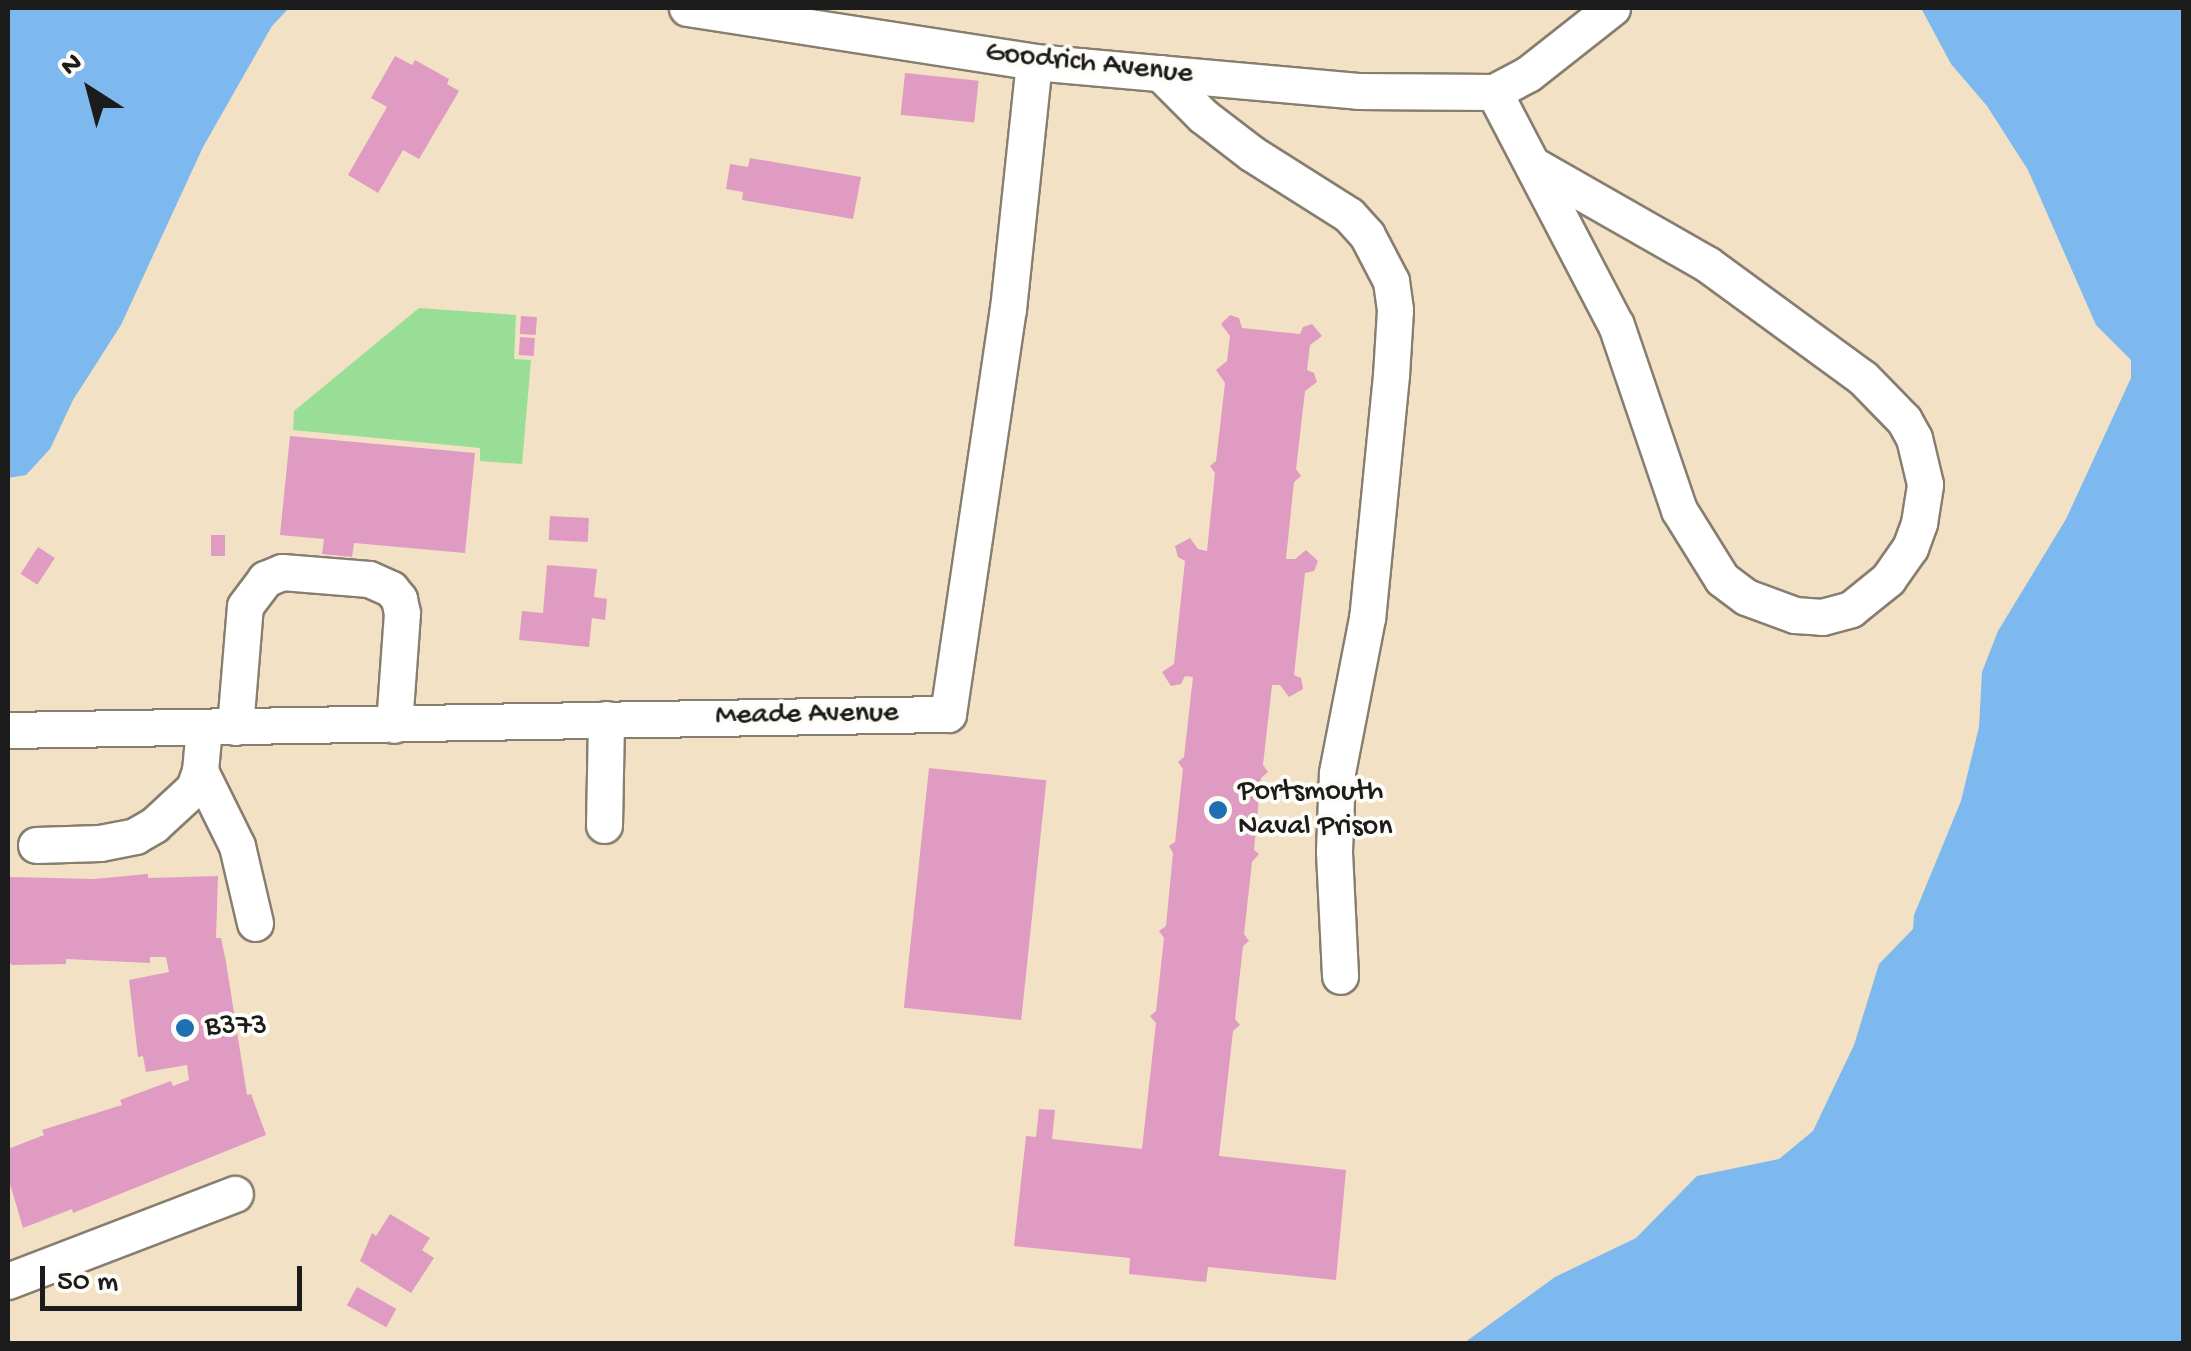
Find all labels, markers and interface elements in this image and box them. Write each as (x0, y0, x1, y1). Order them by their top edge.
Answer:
street label: Goodrich Avenue (983, 36, 1195, 94)
north arrow (40, 40, 140, 140)
text: N (55, 47, 89, 84)
street label: Meade Avenue (715, 696, 899, 736)
place label: Portsmouth Naval Prison (1238, 775, 1392, 846)
marker: Portsmouth Naval Prison (1207, 799, 1229, 821)
place label: B373 (205, 1010, 267, 1046)
marker: B373 (174, 1017, 196, 1039)
scale bar (45, 1246, 308, 1308)
text: 50 m (57, 1266, 118, 1301)

